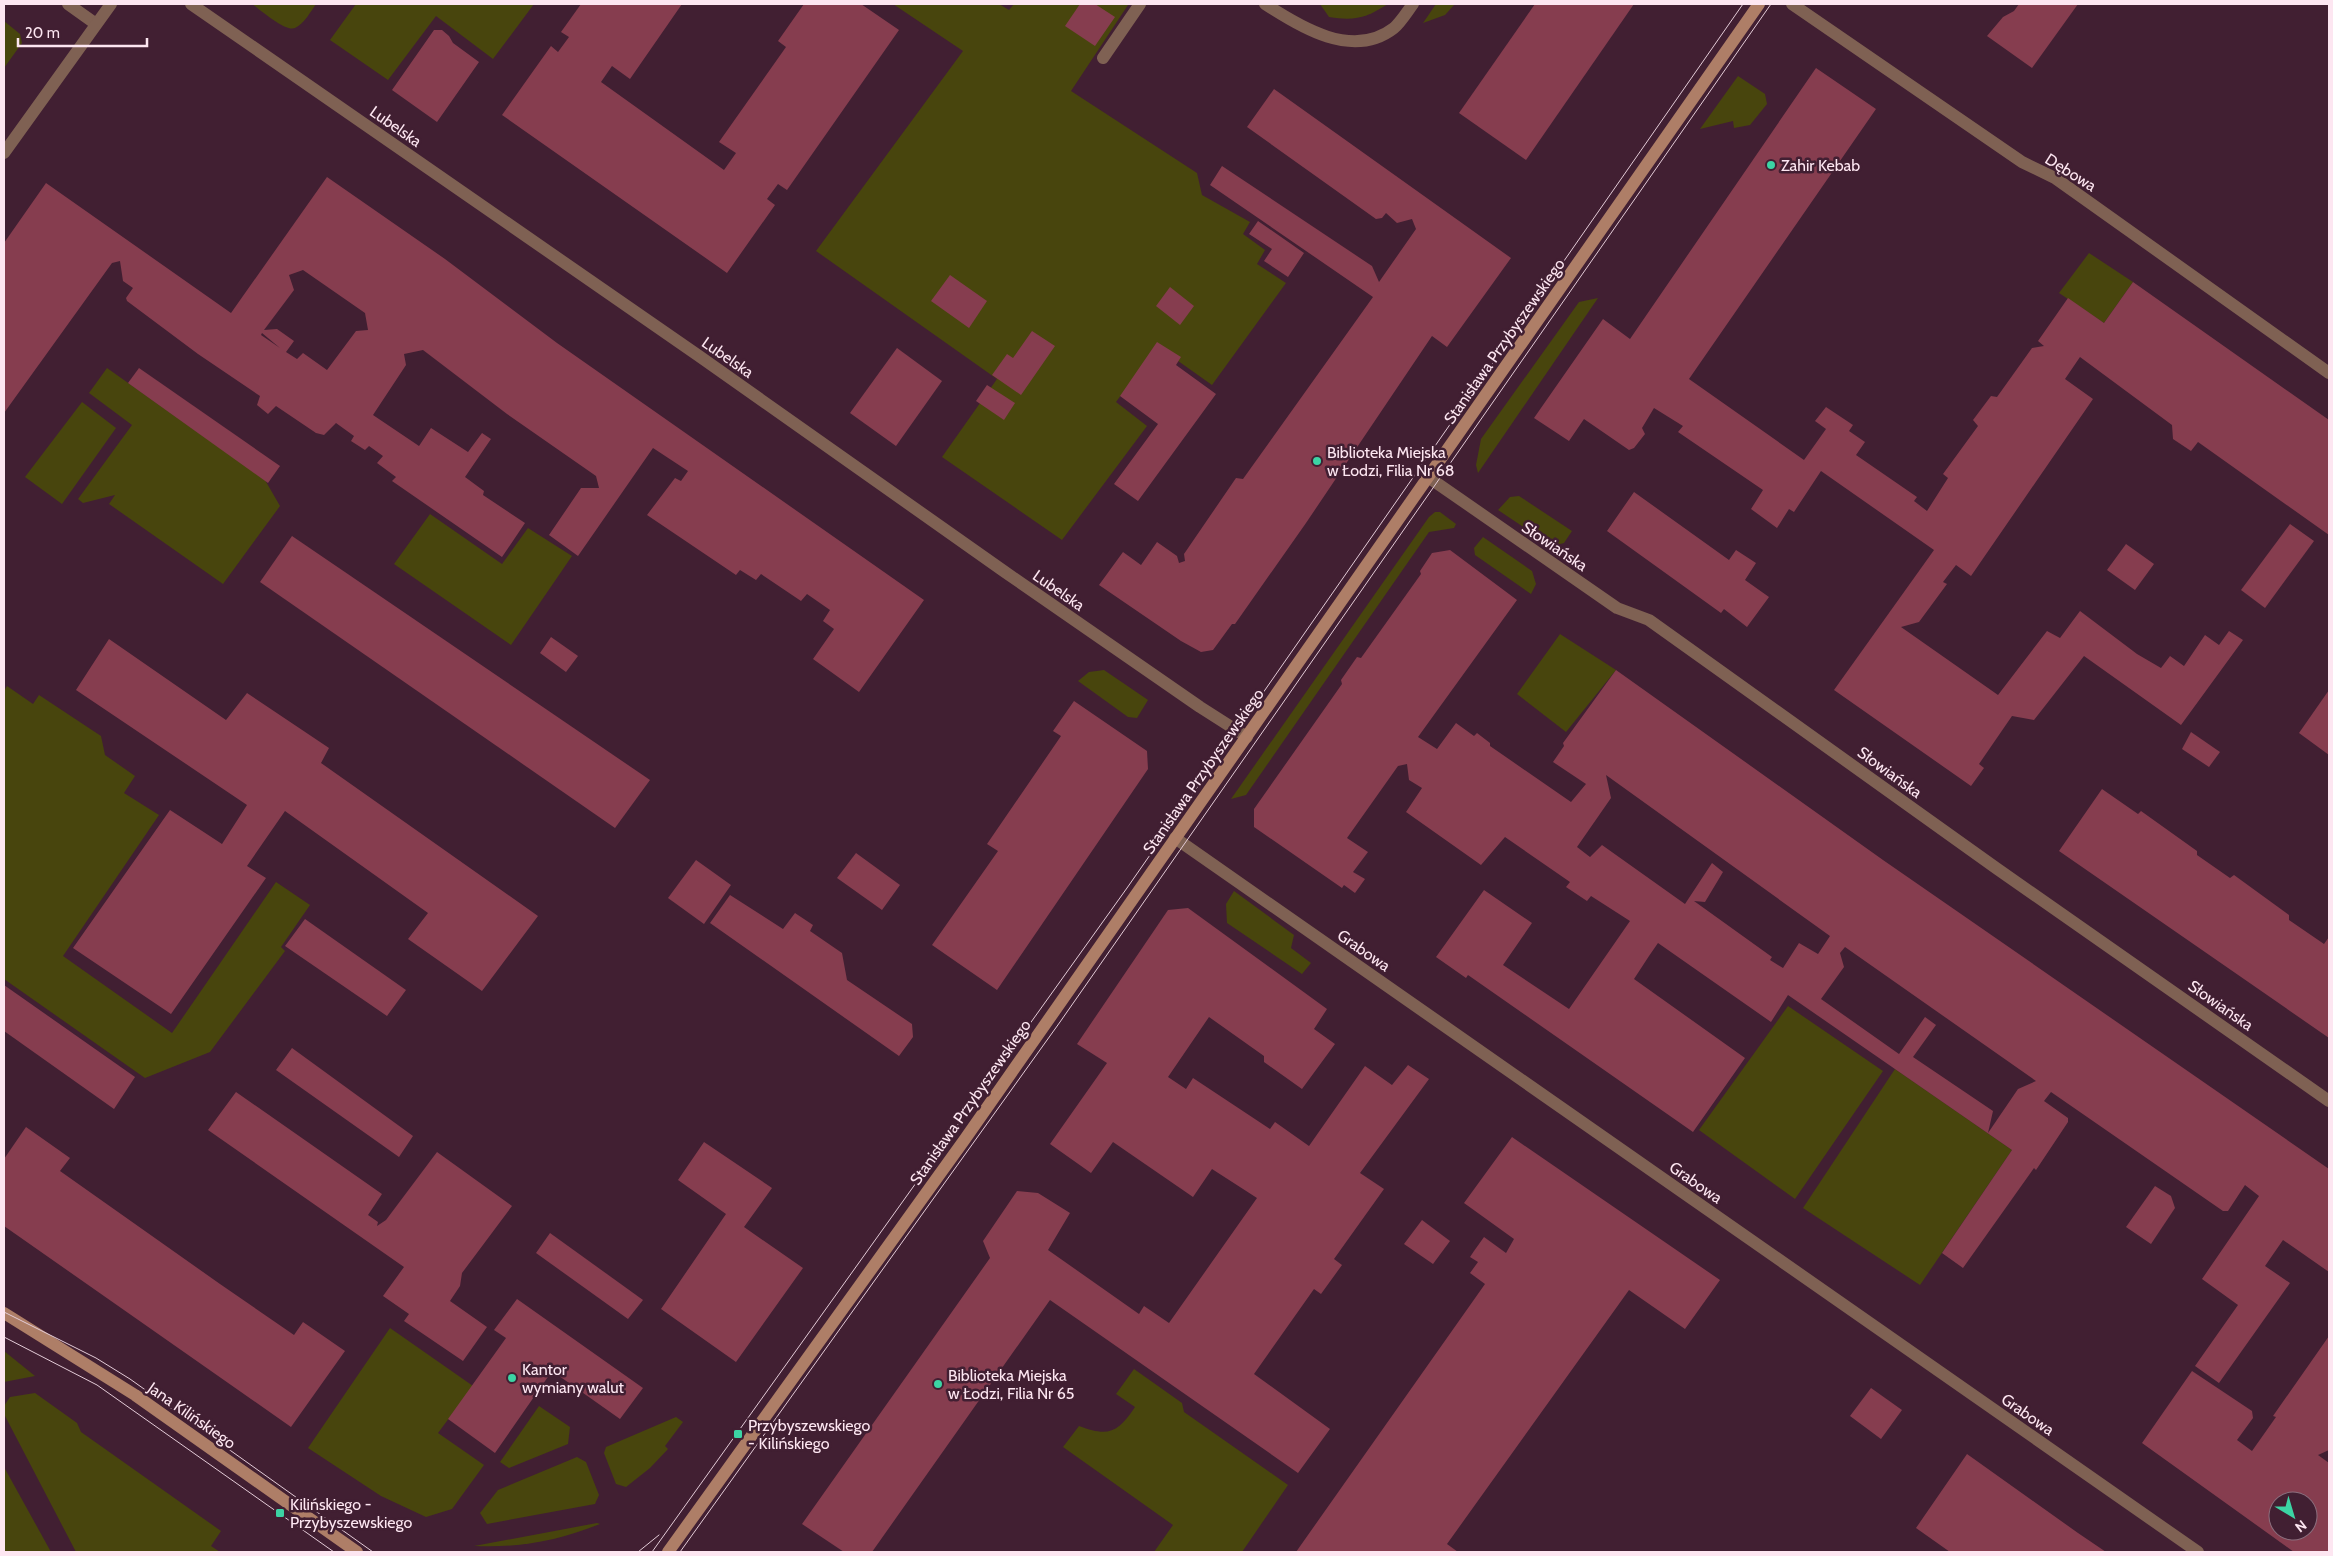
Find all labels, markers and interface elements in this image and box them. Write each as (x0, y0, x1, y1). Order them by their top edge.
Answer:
scale bar (18, 15, 146, 47)
text: 20 m (25, 24, 60, 42)
street label: Lubelska (366, 102, 425, 151)
street label: Dębowa (2042, 149, 2100, 196)
place label: Zahir Kebab (1781, 156, 1860, 175)
marker: Zahir Kebab (1765, 159, 1777, 171)
street label: Stanisława Przybyszewskiego (1440, 255, 1569, 428)
street label: Lubelska (698, 333, 757, 382)
place label: Biblioteka Miejska w Łodzi, Filia Nr 68 (1327, 443, 1455, 480)
marker: Biblioteka Miejska w Łodzi, Filia Nr 68 (1311, 455, 1323, 467)
street label: Słowiańska (1518, 518, 1591, 575)
street label: Lubelska (1029, 566, 1088, 615)
street label: Stanisława Przybyszewskiego (1139, 685, 1268, 858)
street label: Słowiańska (1854, 743, 1926, 802)
street label: Grabowa (1334, 925, 1394, 976)
street label: Słowiańska (2185, 976, 2257, 1035)
street label: Stanisława Przybyszewskiego (906, 1016, 1035, 1189)
street label: Grabowa (1666, 1157, 1726, 1208)
place label: Kantor wymiany walut (522, 1360, 625, 1397)
place label: Biblioteka Miejska w Łodzi, Filia Nr 65 (948, 1366, 1075, 1403)
marker: Kantor wymiany walut (506, 1372, 518, 1384)
street label: Jana Kilińskiego (143, 1378, 239, 1453)
marker: Biblioteka Miejska w Łodzi, Filia Nr 65 (932, 1378, 944, 1390)
street label: Grabowa (1998, 1389, 2058, 1440)
place label: Przybyszewskiego - Kilińskiego (748, 1416, 871, 1453)
marker: Przybyszewskiego - Kilińskiego (732, 1428, 744, 1440)
north arrow (2268, 1491, 2318, 1541)
place label: Kilińskiego - Przybyszewskiego (290, 1495, 413, 1532)
marker: Kilińskiego - Przybyszewskiego (274, 1507, 286, 1519)
text: N (2292, 1516, 2310, 1536)

